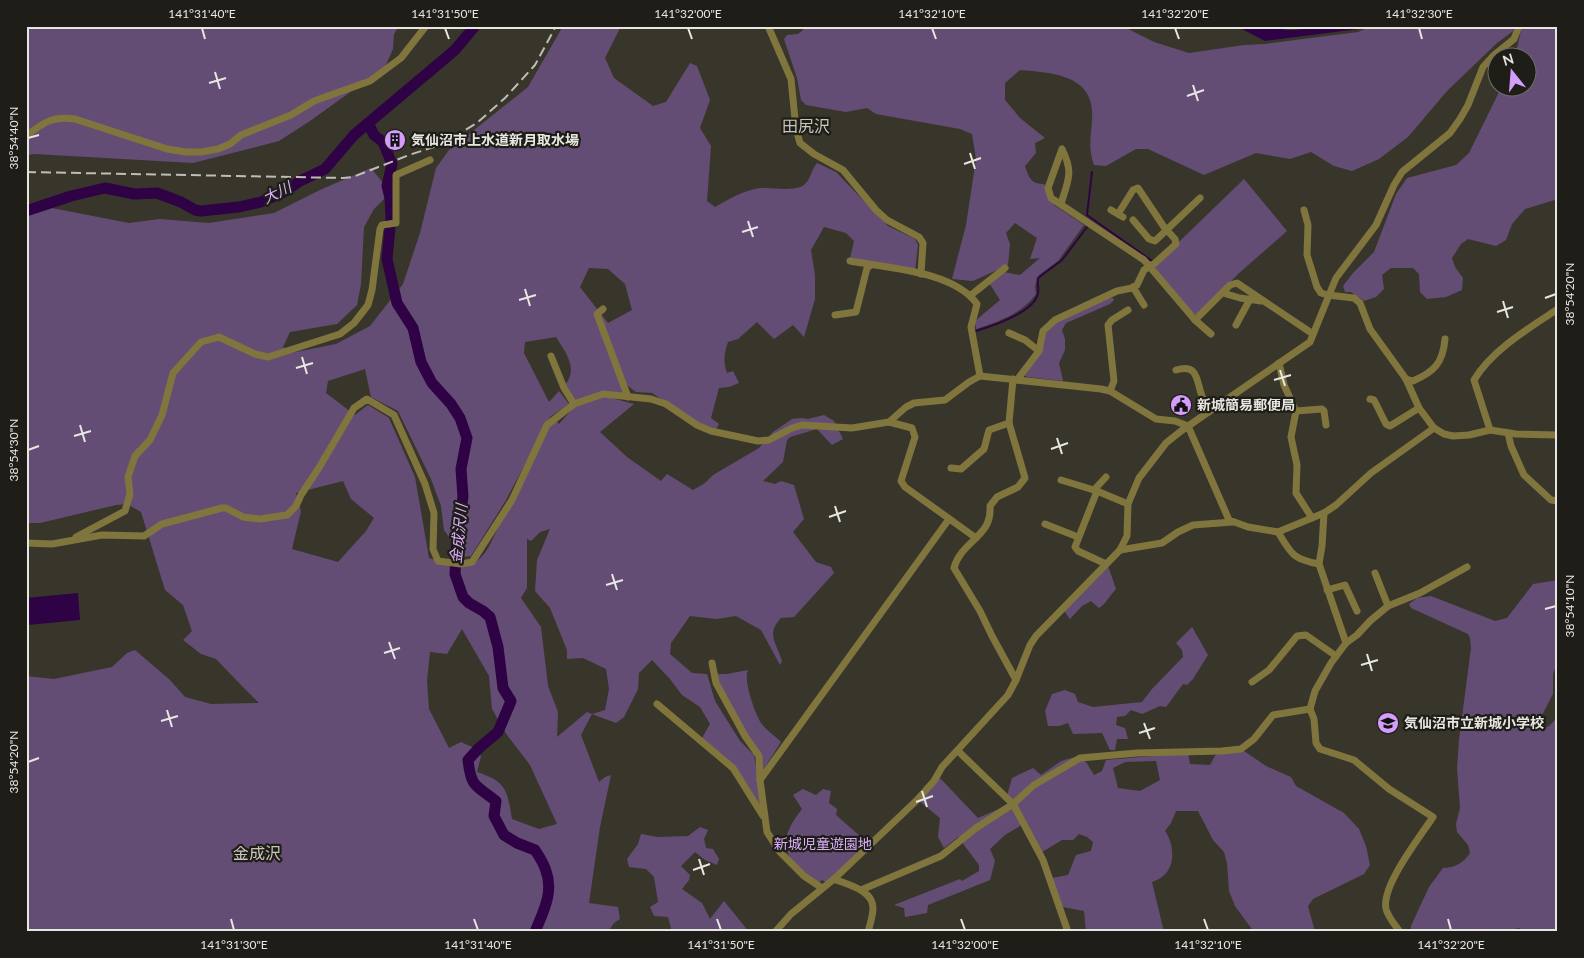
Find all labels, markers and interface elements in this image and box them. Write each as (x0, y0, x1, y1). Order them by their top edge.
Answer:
text: 141°31'40"E (168, 6, 236, 21)
text: 141°31'50"E (411, 6, 479, 21)
text: 141°32'00"E (654, 6, 722, 21)
text: 141°32'10"E (898, 6, 966, 21)
text: 141°32'20"E (1141, 6, 1209, 21)
text: 141°32'30"E (1385, 6, 1453, 21)
north arrow (1486, 48, 1536, 98)
text: N (1500, 49, 1516, 69)
text: 38°54'40"N (6, 107, 21, 169)
district label: 田尻沢 (782, 116, 830, 135)
building icon: 気仙沼市上水道新月取水場 (383, 128, 407, 152)
place label: 気仙沼市上水道新月取水場 (411, 131, 579, 148)
water label: 大川 (259, 177, 296, 207)
text: 38°54'20"N (1562, 263, 1577, 325)
public building icon: 新城簡易郵便局 (1169, 393, 1193, 417)
place label: 新城簡易郵便局 (1197, 396, 1295, 413)
text: 38°54'30"N (6, 419, 21, 481)
water label: 金成沢川 (446, 501, 470, 565)
text: 38°54'10"N (1562, 575, 1577, 637)
school or university icon: 気仙沼市立新城小学校 (1376, 711, 1400, 735)
place label: 気仙沼市立新城小学校 (1404, 714, 1544, 731)
text: 38°54'20"N (6, 731, 21, 793)
park label: 新城児童遊園地 (774, 835, 872, 852)
district label: 金成沢 (233, 843, 281, 862)
text: 141°31'30"E (200, 937, 268, 952)
text: 141°31'40"E (444, 937, 512, 952)
text: 141°31'50"E (687, 937, 755, 952)
text: 141°32'00"E (931, 937, 999, 952)
text: 141°32'10"E (1174, 937, 1242, 952)
text: 141°32'20"E (1417, 937, 1485, 952)

